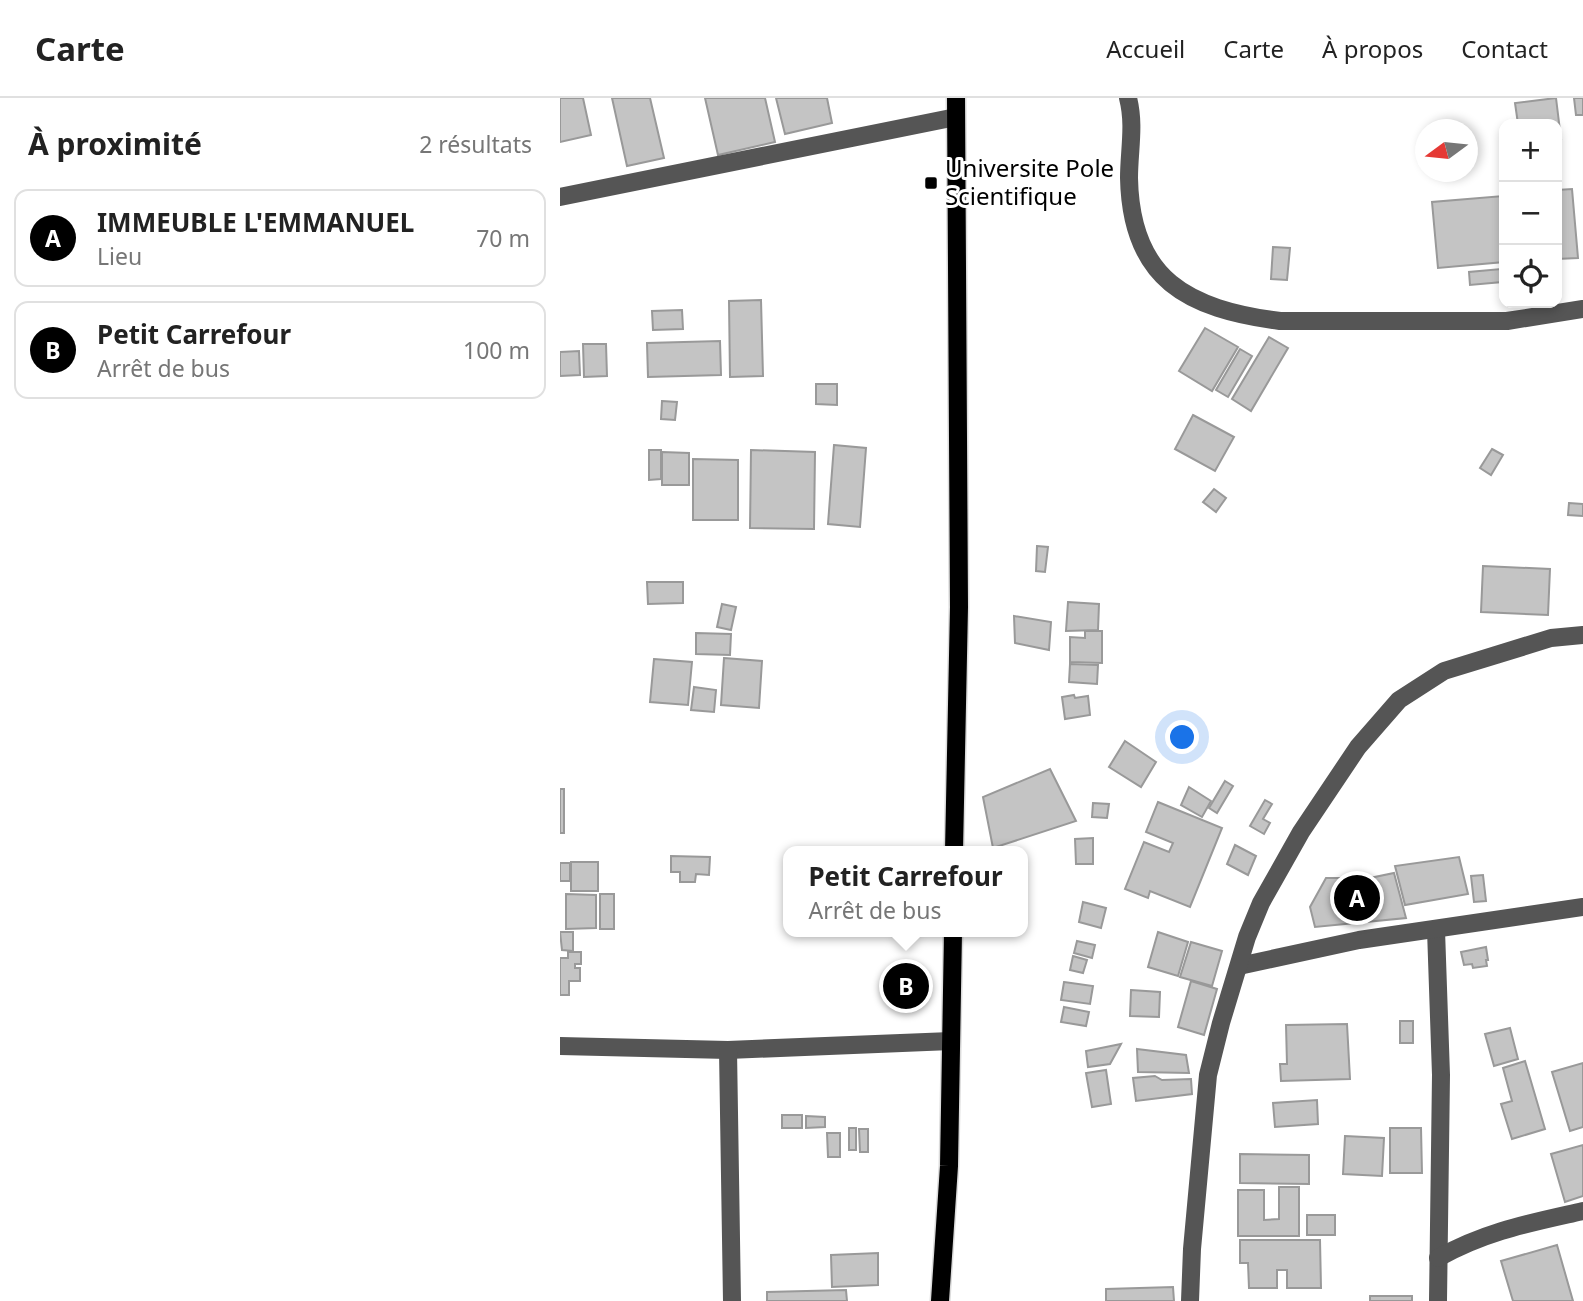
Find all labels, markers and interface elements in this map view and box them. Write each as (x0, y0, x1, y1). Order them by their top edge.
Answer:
text: Carte (35, 26, 125, 71)
text: Accueil (1106, 32, 1185, 65)
text: Carte (1223, 32, 1284, 65)
text: À propos (1322, 32, 1423, 65)
text: Contact (1461, 32, 1548, 65)
north arrow (1415, 119, 1478, 182)
map controls (1499, 119, 1562, 308)
button: + (1499, 119, 1562, 182)
text: À proximité (28, 123, 202, 164)
text: 2 résultats (419, 128, 532, 160)
place label: Universite Pole Scientifique (945, 151, 1114, 212)
marker: Universite Pole Scientifique (923, 175, 939, 191)
button: − (1499, 182, 1562, 245)
text: IMMEUBLE L'EMMANUEL (97, 204, 414, 240)
text: A (45, 222, 61, 254)
text: 70 m (476, 222, 530, 254)
text: Lieu (97, 240, 142, 272)
button: locate (1499, 245, 1562, 308)
text: Petit Carrefour (97, 316, 291, 352)
text: B (45, 334, 61, 366)
text: 100 m (463, 334, 530, 366)
text: Arrêt de bus (97, 352, 230, 384)
your location (1165, 720, 1199, 754)
popup (783, 846, 1028, 937)
text: Petit Carrefour (808, 858, 1003, 894)
pin: A (1334, 872, 1380, 924)
text: Arrêt de bus (808, 894, 941, 926)
pin: B (883, 960, 929, 1012)

